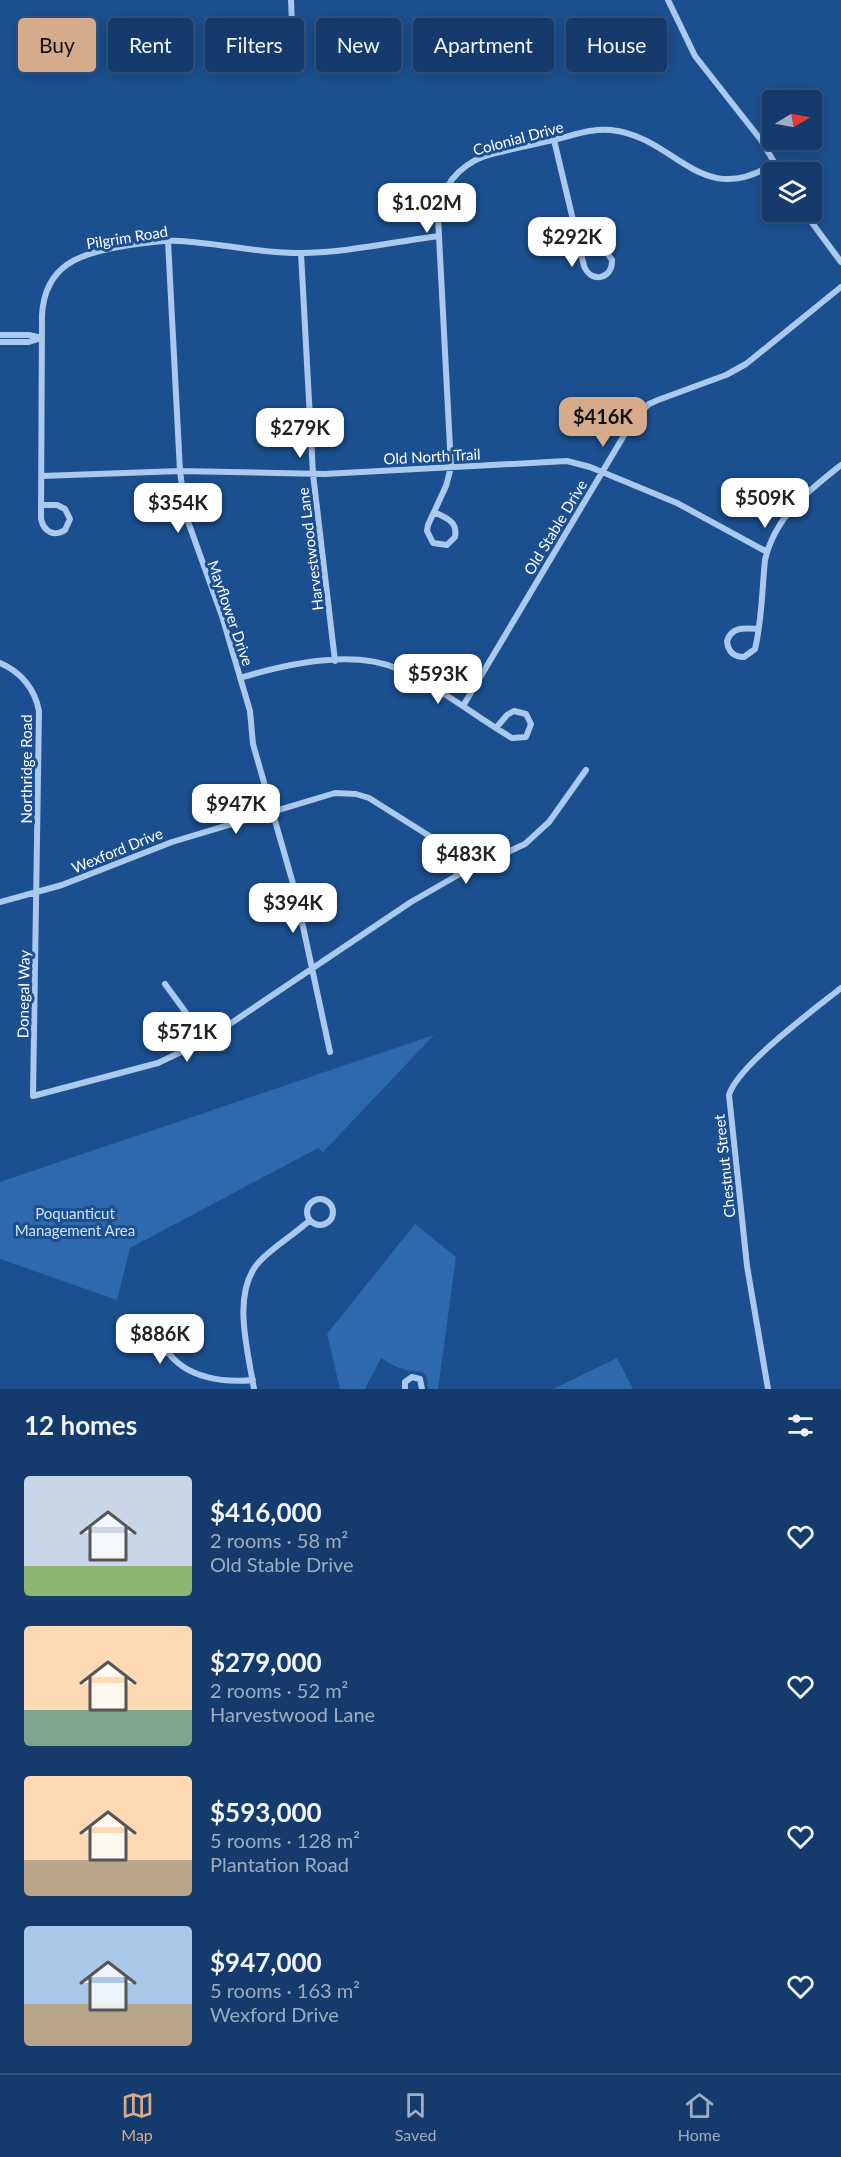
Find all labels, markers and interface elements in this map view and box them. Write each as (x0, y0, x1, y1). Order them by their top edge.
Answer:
chip: Buy (18, 18, 96, 72)
chip: Rent (108, 18, 193, 72)
chip: Filters (205, 18, 304, 72)
chip: New (316, 18, 401, 72)
chip: Apartment (413, 18, 554, 72)
chip: House (566, 18, 667, 72)
north arrow (762, 90, 822, 150)
map controls (762, 90, 822, 222)
street label: Colonial Drive (471, 117, 565, 159)
button: layers (762, 162, 822, 222)
pin: $1.02M (378, 183, 476, 234)
text: $1.02M (392, 190, 462, 214)
pin: $292K (530, 217, 614, 268)
street label: Pilgrim Road (85, 222, 169, 252)
text: $292K (542, 224, 602, 248)
pin: $416K (561, 397, 645, 448)
text: $416K (573, 404, 633, 428)
pin: $279K (258, 408, 342, 459)
text: $279K (270, 415, 330, 439)
street label: Old North Trail (383, 444, 481, 468)
street label: Old Stable Drive (520, 476, 590, 578)
pin: $509K (723, 478, 807, 529)
pin: $354K (136, 483, 220, 534)
text: $509K (735, 485, 795, 509)
street label: Harvestwood Lane (294, 486, 326, 612)
text: $354K (148, 490, 208, 514)
street label: Mayflower Drive (205, 558, 257, 668)
pin: $593K (396, 654, 480, 705)
text: $593K (408, 661, 468, 685)
street label: Northridge Road (17, 714, 35, 824)
pin: $947K (194, 784, 278, 835)
text: $947K (206, 791, 266, 815)
street label: Wexford Drive (69, 824, 165, 876)
pin: $483K (424, 834, 508, 885)
text: $483K (436, 841, 496, 865)
pin: $394K (251, 883, 335, 934)
text: $394K (263, 890, 323, 914)
street label: Donegal Way (13, 949, 33, 1038)
pin: $571K (145, 1012, 229, 1063)
text: $571K (157, 1019, 217, 1043)
street label: Chestnut Street (710, 1113, 738, 1218)
park label: Poquanticut Management Area (15, 1204, 135, 1239)
pin: $886K (118, 1314, 202, 1365)
text: $886K (130, 1321, 190, 1345)
text: 12 homes (24, 1409, 137, 1441)
icon: filters (784, 1409, 817, 1442)
text: $416,000 (210, 1496, 322, 1528)
icon: home (72, 1500, 144, 1572)
icon: heart (784, 1520, 817, 1553)
text: 2 rooms · 58 m² (210, 1528, 348, 1552)
text: Old Stable Drive (210, 1552, 354, 1576)
text: $279,000 (210, 1646, 322, 1678)
icon: home (72, 1650, 144, 1722)
icon: heart (784, 1670, 817, 1703)
text: 2 rooms · 52 m² (210, 1678, 348, 1702)
text: Harvestwood Lane (210, 1702, 375, 1726)
text: $593,000 (210, 1796, 322, 1828)
icon: home (72, 1800, 144, 1872)
icon: heart (784, 1820, 817, 1853)
text: 5 rooms · 128 m² (210, 1828, 360, 1852)
text: Plantation Road (210, 1852, 349, 1876)
text: $947,000 (210, 1946, 322, 1978)
icon: home (72, 1950, 144, 2022)
icon: heart (784, 1970, 817, 2003)
text: 5 rooms · 163 m² (210, 1978, 360, 2002)
text: Wexford Drive (210, 2002, 339, 2026)
tab: Map (121, 2089, 154, 2144)
tab: Saved (395, 2089, 437, 2144)
tab: Home (678, 2089, 720, 2144)

